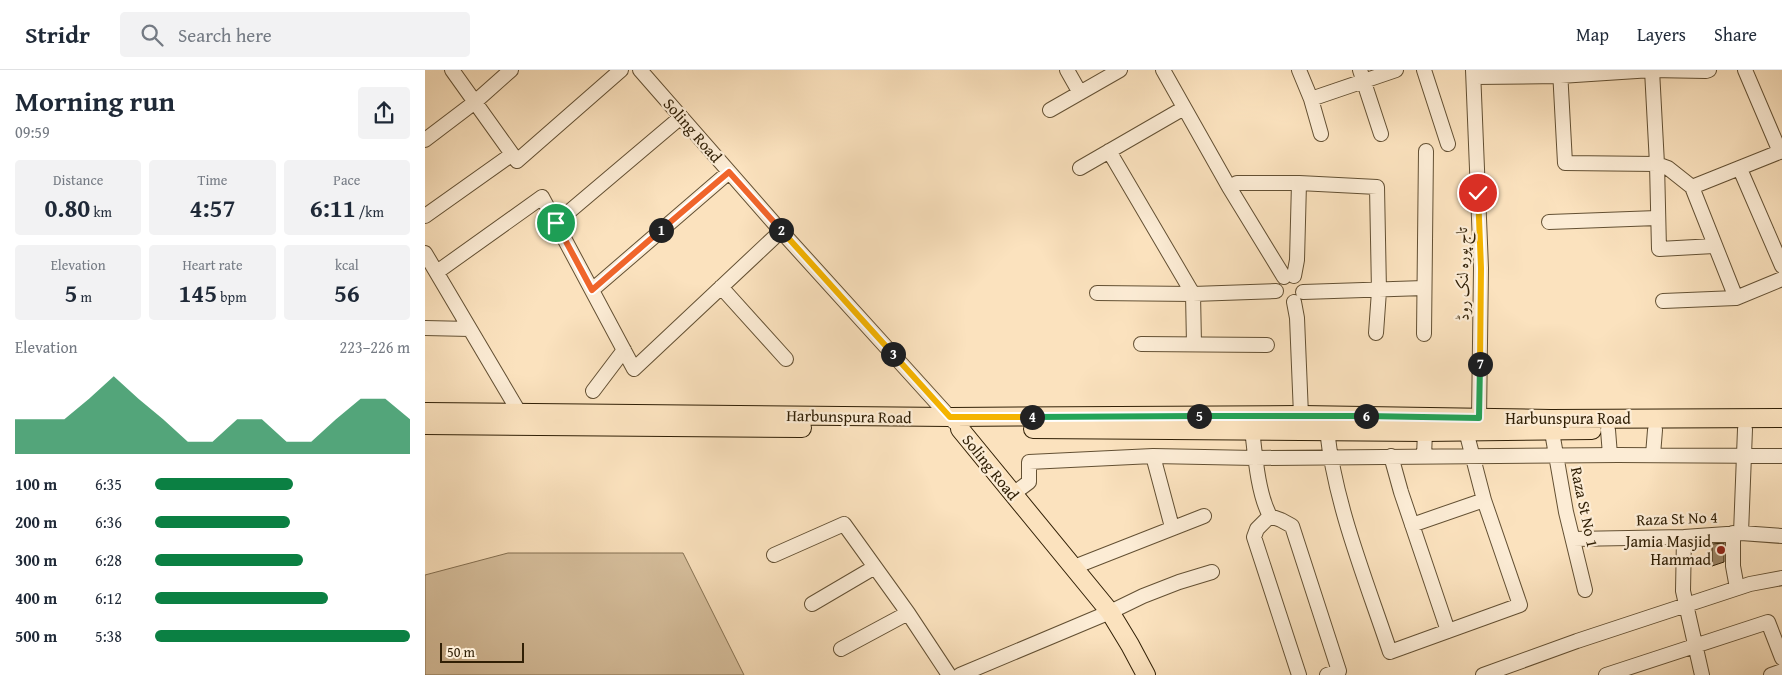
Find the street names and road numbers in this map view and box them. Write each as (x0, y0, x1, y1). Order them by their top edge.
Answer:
street label: Soling Road (658, 92, 728, 168)
street label: تاج پورہ لنک روڈ (1449, 226, 1478, 321)
street label: Harbunspura Road (786, 403, 912, 429)
street label: Harbunspura Road (1505, 406, 1631, 430)
street label: Soling Road (957, 429, 1025, 506)
street label: Raza St No 1 (1565, 465, 1605, 549)
street label: Raza St No 4 (1636, 505, 1719, 531)

